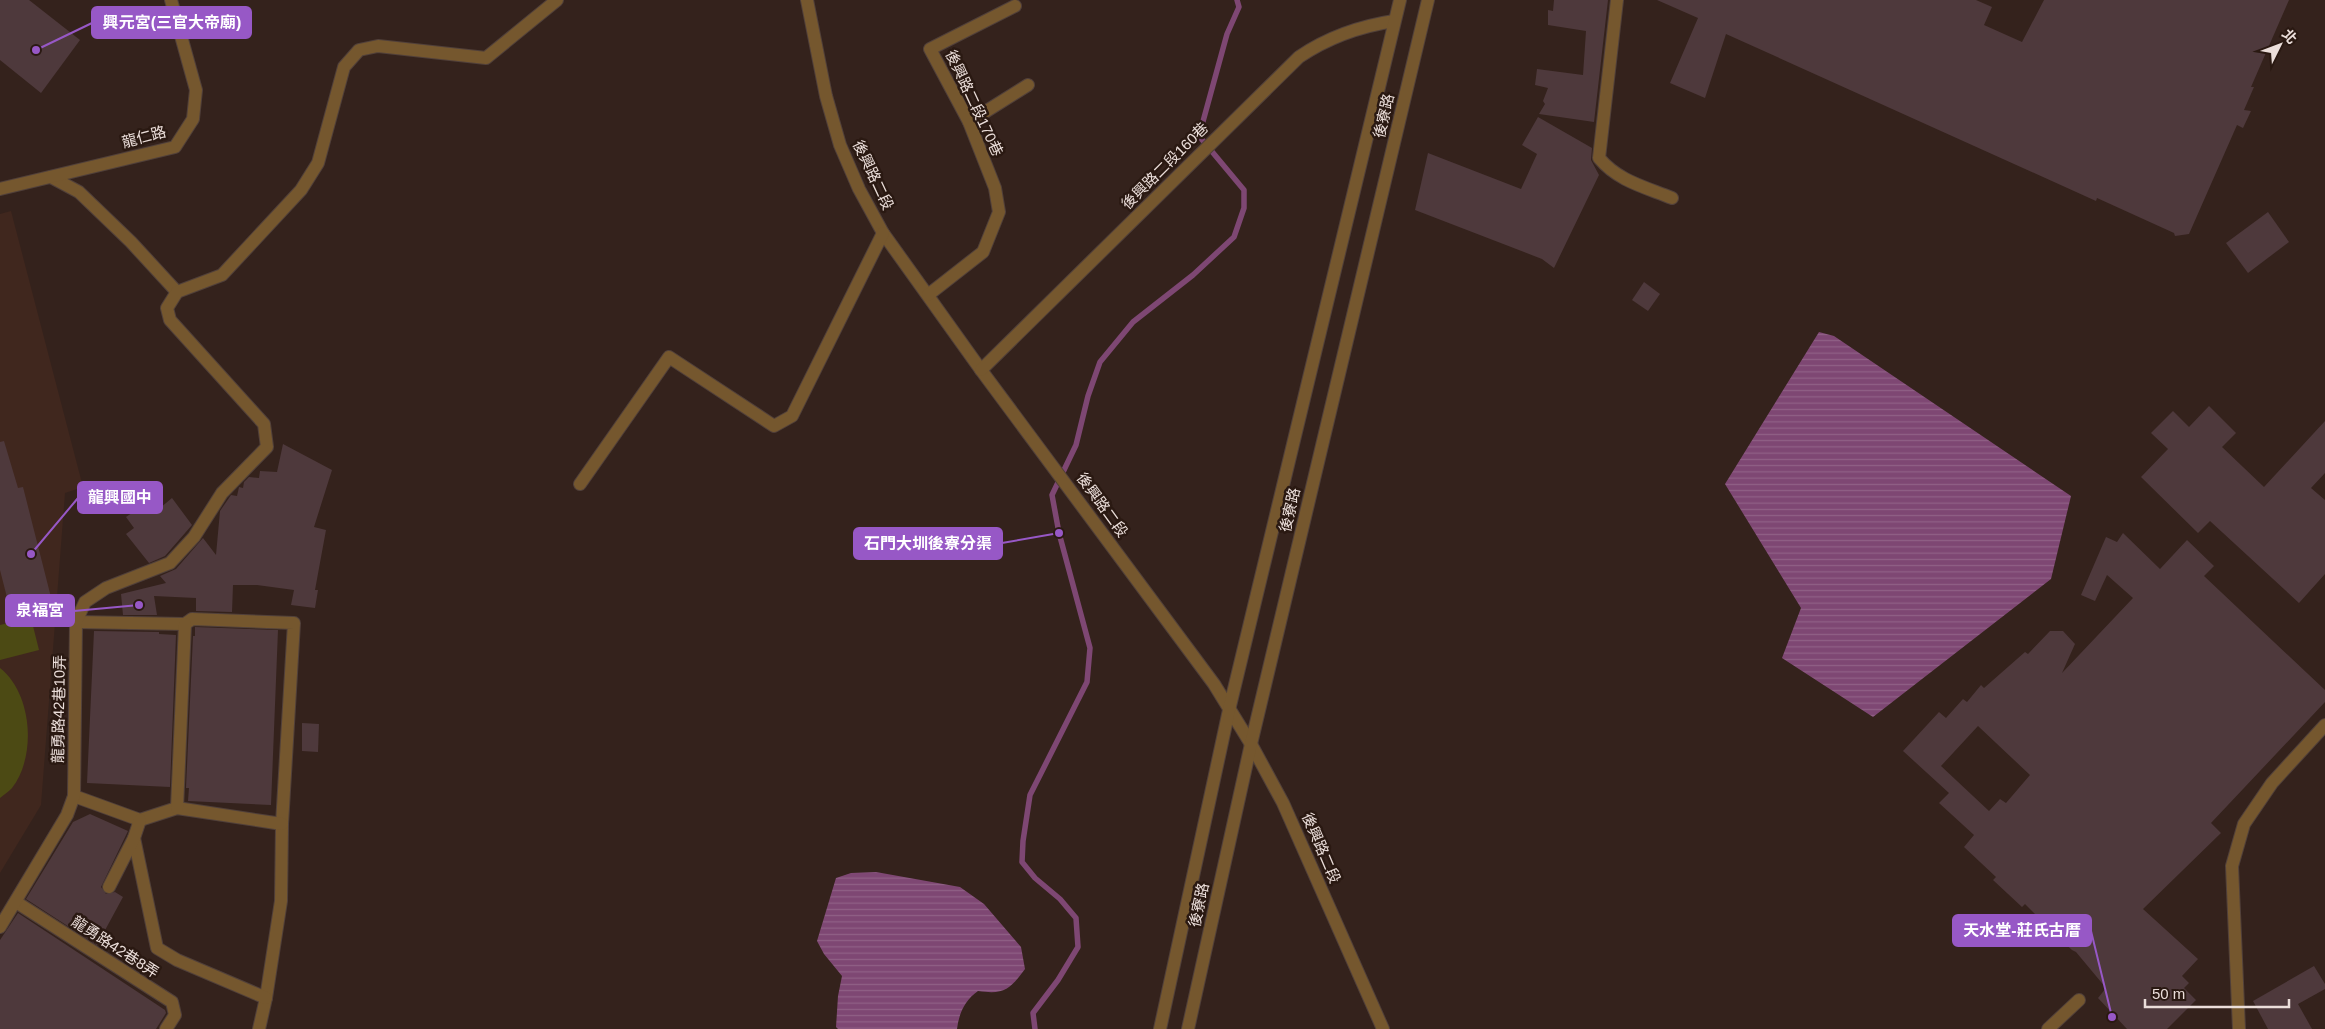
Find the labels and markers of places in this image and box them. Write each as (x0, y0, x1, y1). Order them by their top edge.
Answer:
callout: 興元宮(三官大帝廟) (92, 7, 251, 38)
callout: 龍興國中 (78, 482, 162, 513)
callout: 石門大圳後寮分渠 (854, 528, 1002, 559)
callout: 泉福宮 (6, 595, 74, 626)
callout: 天水堂-莊氏古厝 (1953, 915, 2091, 946)

